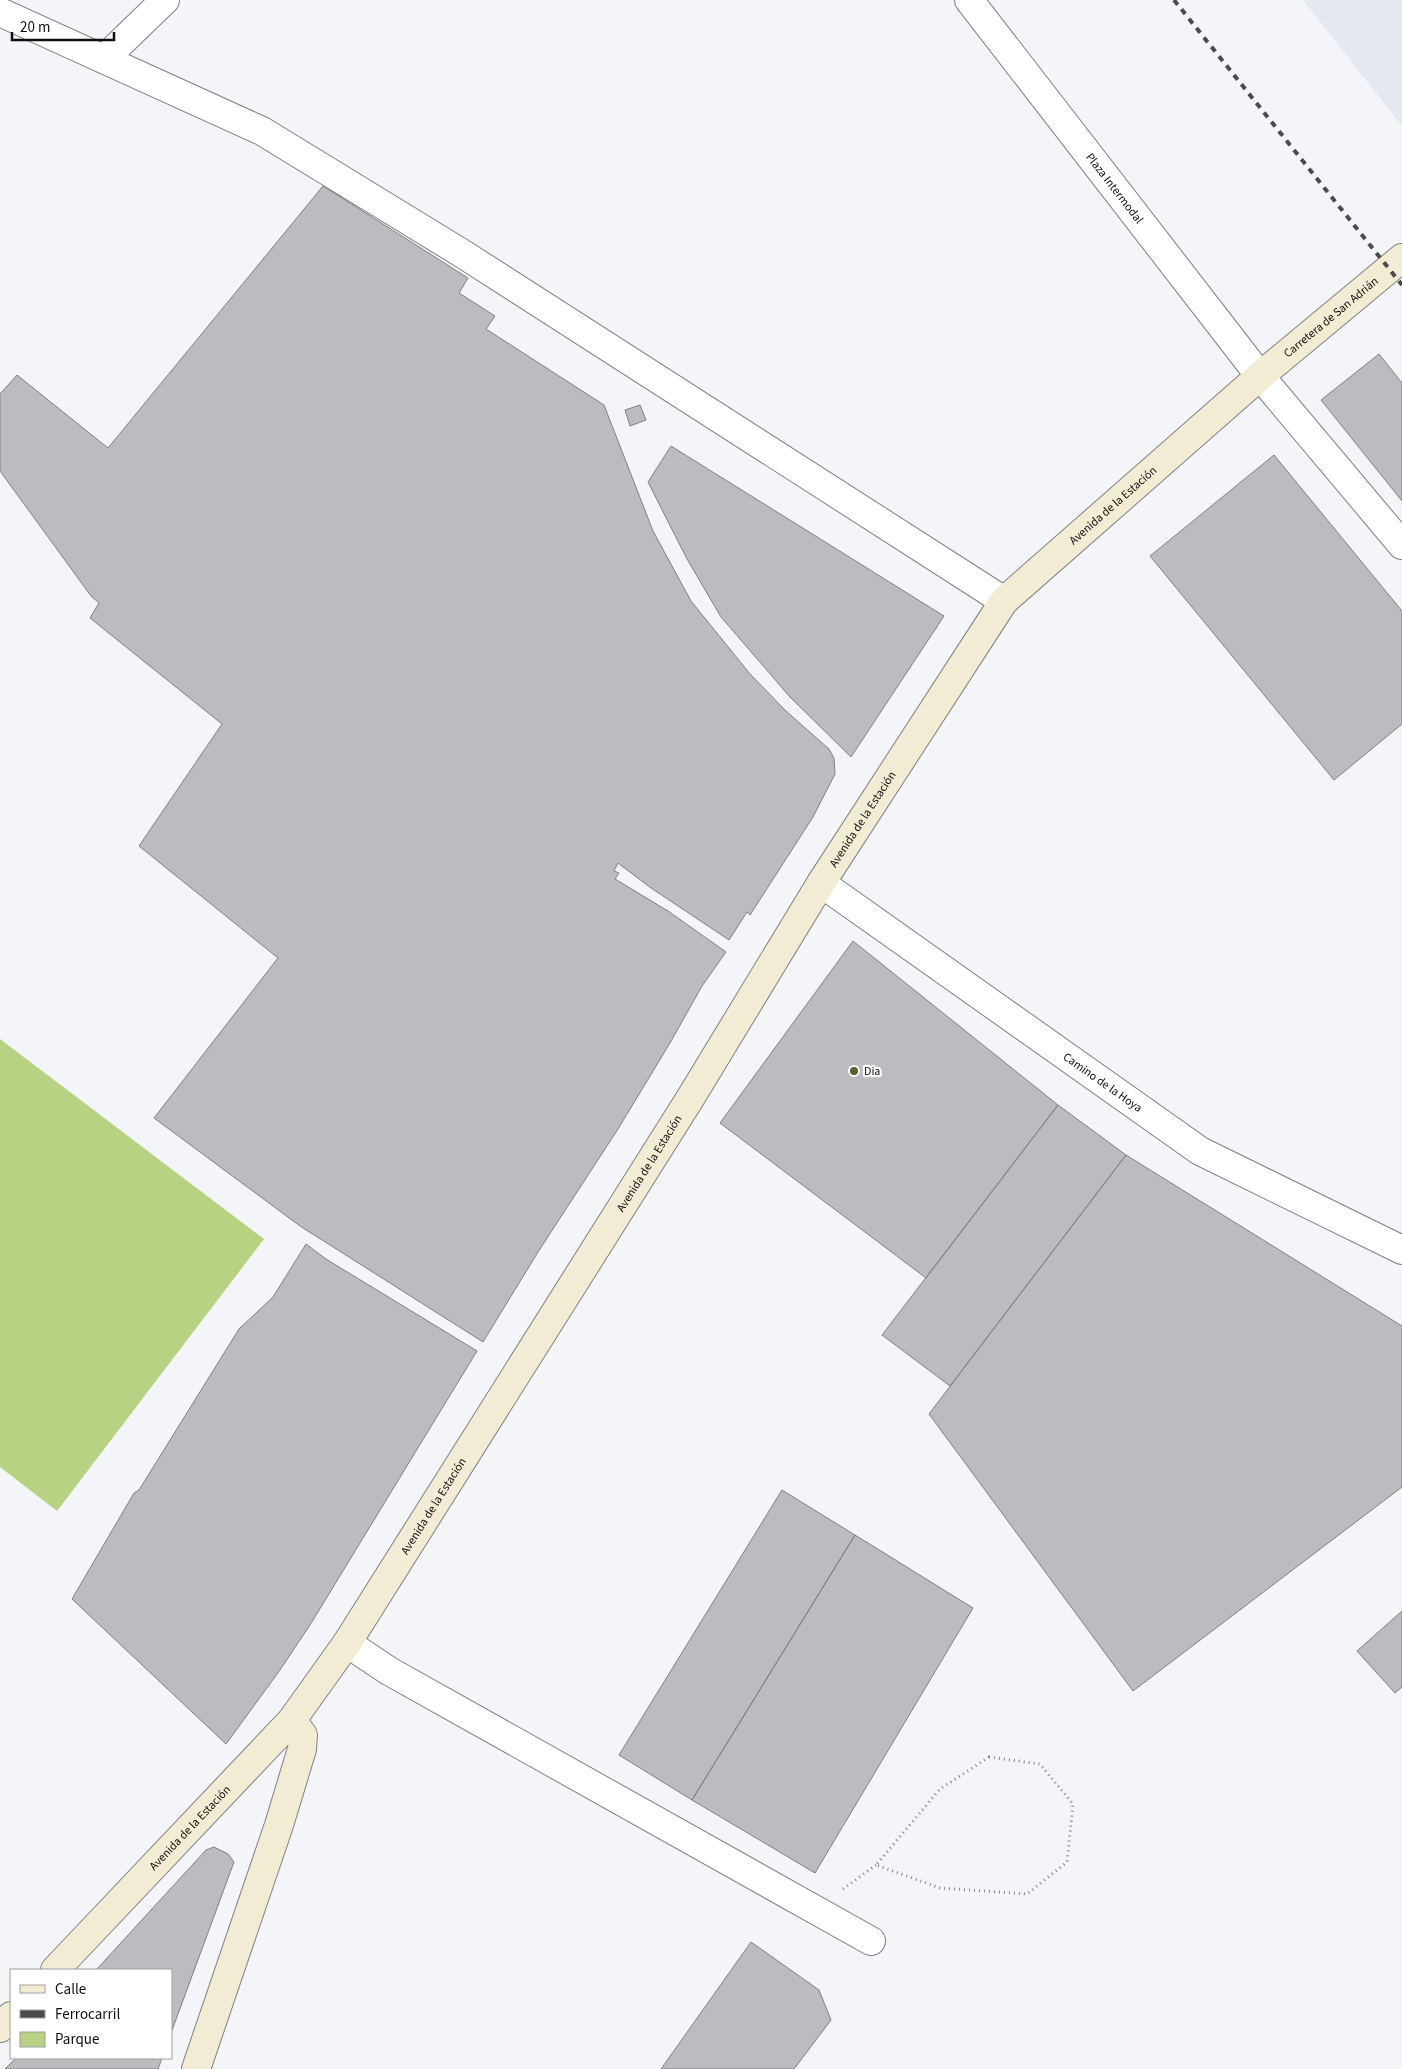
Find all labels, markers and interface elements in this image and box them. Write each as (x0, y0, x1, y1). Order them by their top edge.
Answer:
scale bar (12, 10, 115, 42)
text: 20 m (20, 17, 50, 38)
street label: Plaza Intermodal (1081, 150, 1147, 227)
street label: Carretera de San Adrián (1280, 273, 1382, 362)
street label: Avenida de la Estación (1066, 462, 1161, 549)
street label: Avenida de la Estación (825, 768, 900, 871)
street label: Camino de la Hoya (1059, 1049, 1146, 1117)
place label: Dia (864, 1063, 880, 1080)
marker: Dia (848, 1065, 860, 1077)
street label: Avenida de la Estación (613, 1112, 687, 1215)
street label: Avenida de la Estación (397, 1455, 471, 1558)
street label: Avenida de la Estación (146, 1782, 235, 1874)
legend (10, 1969, 172, 2059)
text: Calle (55, 1979, 86, 2000)
text: Ferrocarril (55, 2004, 120, 2025)
text: Parque (55, 2029, 99, 2050)

